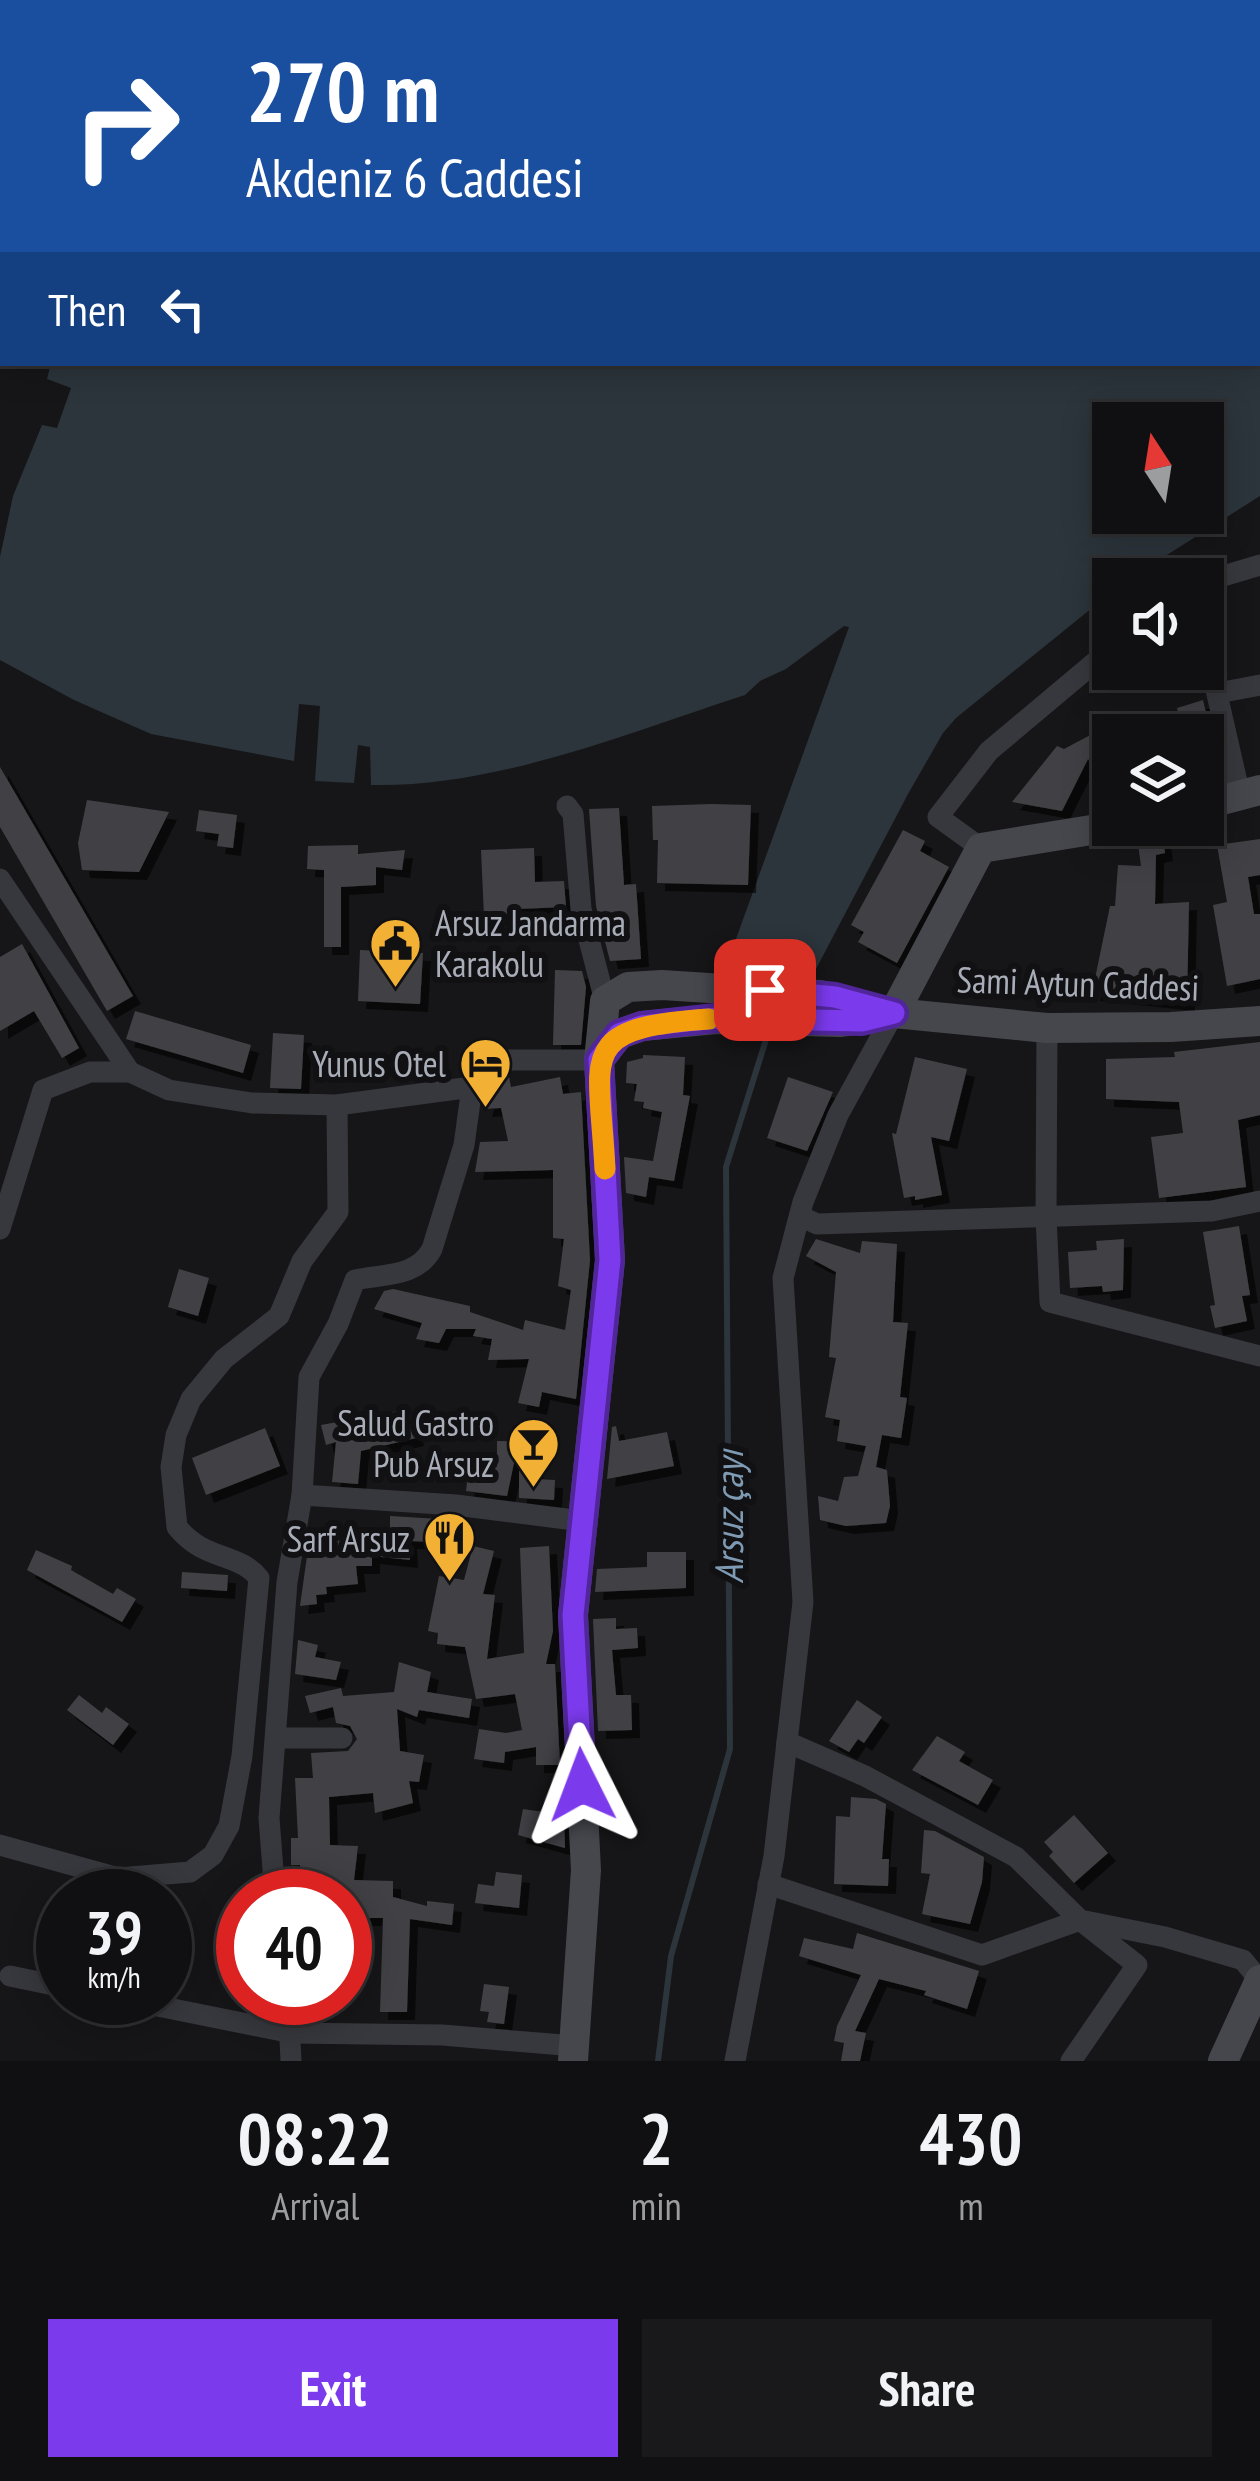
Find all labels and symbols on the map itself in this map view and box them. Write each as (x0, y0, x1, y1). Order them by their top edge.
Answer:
north arrow (1092, 402, 1224, 534)
place label: Arsuz Jandarma Karakolu (435, 899, 626, 987)
public building icon: Arsuz Jandarma Karakolu (368, 915, 424, 989)
pin (714, 939, 816, 1041)
street label: Sami Aytun Caddesi (956, 955, 1200, 1011)
hotel icon: Yunus Otel (457, 1035, 513, 1109)
place label: Yunus Otel (312, 1040, 447, 1087)
place label: Salud Gastro Pub Arsuz (337, 1399, 494, 1487)
bar icon: Salud Gastro Pub Arsuz (505, 1415, 561, 1489)
water label: Arsuz çayı (703, 1448, 754, 1584)
restaurant icon: Sarf Arsuz (421, 1510, 477, 1584)
place label: Sarf Arsuz (287, 1515, 410, 1562)
position arrow (519, 1722, 645, 1848)
speed limit sign: 40 (216, 1869, 372, 2025)

